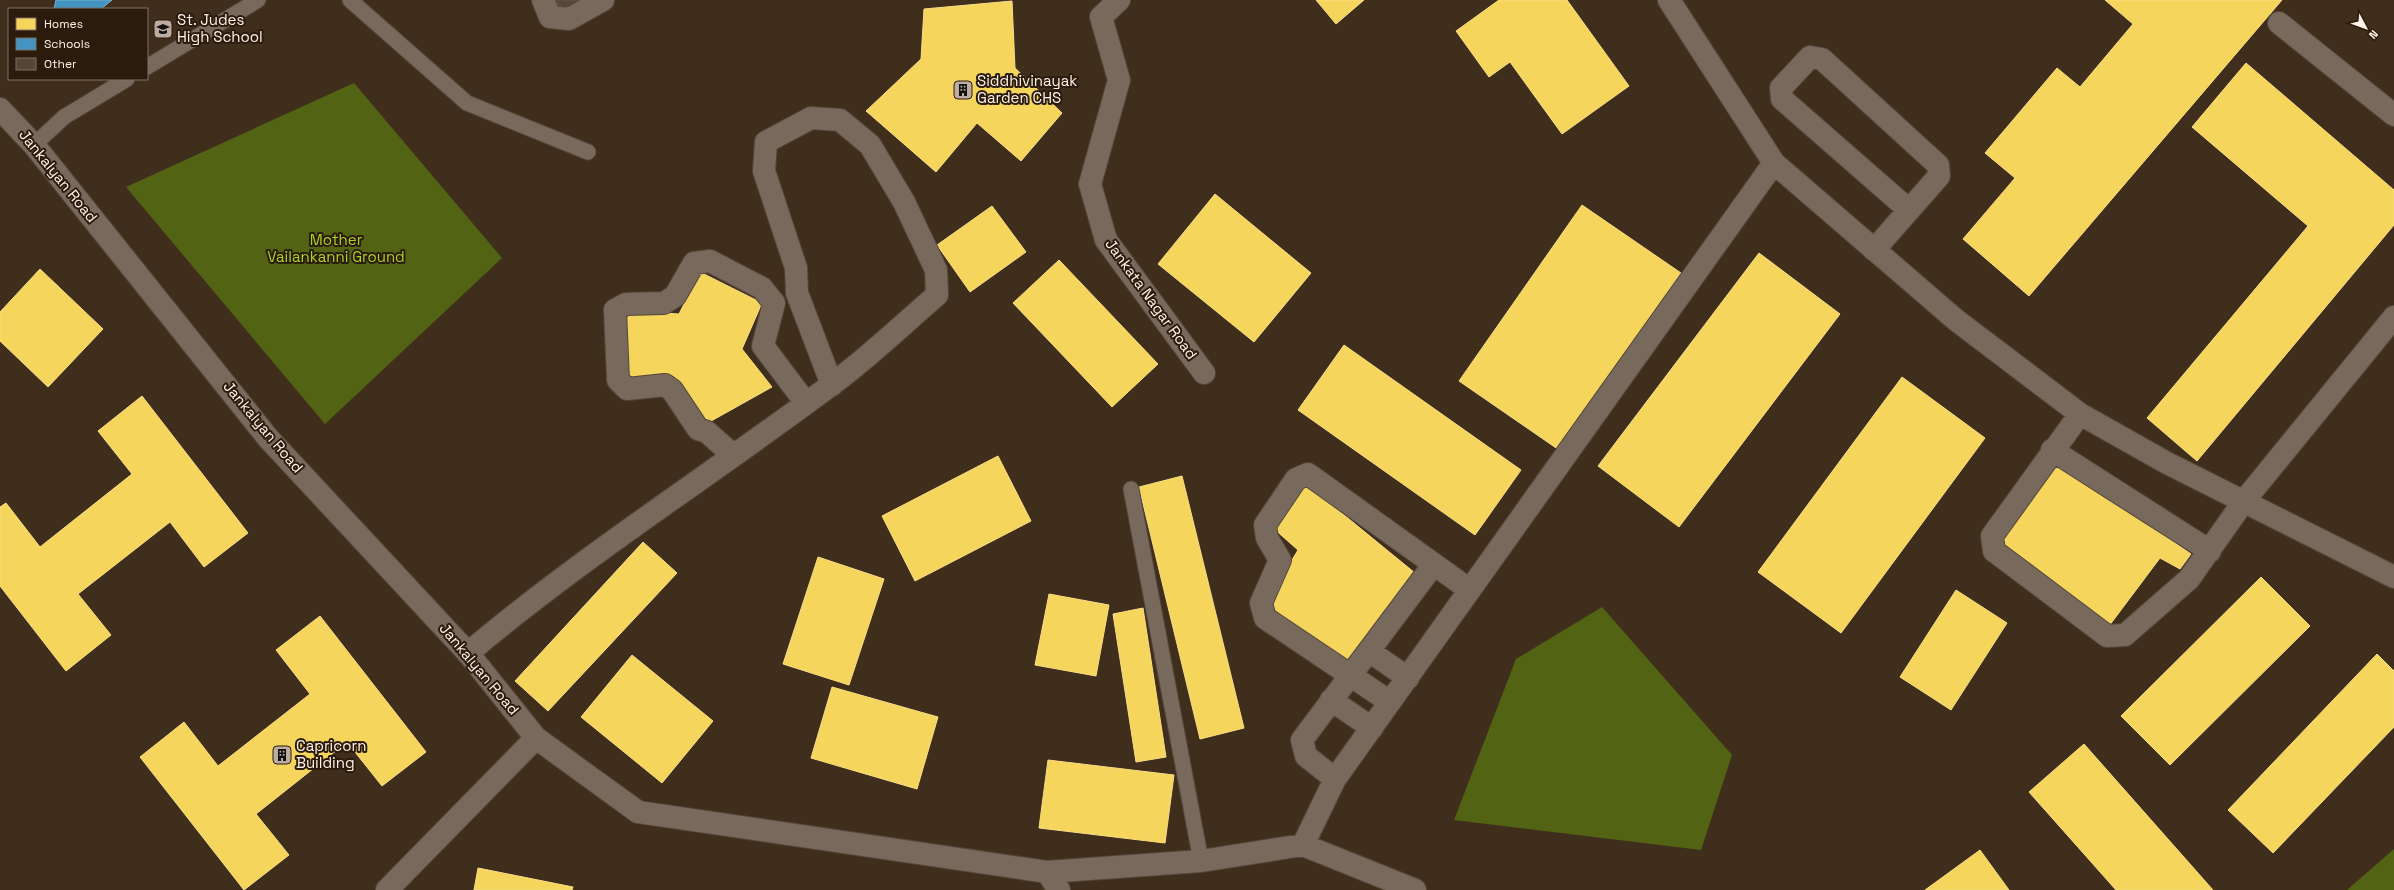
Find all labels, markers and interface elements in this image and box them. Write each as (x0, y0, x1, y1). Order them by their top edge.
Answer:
legend (8, 8, 148, 80)
north arrow (2346, 8, 2386, 48)
place label: St. Judes High School (177, 10, 263, 46)
text: Homes (44, 16, 83, 32)
school or university icon: St. Judes High School (152, 18, 174, 40)
text: N (2366, 27, 2381, 42)
text: Schools (44, 36, 90, 52)
text: Other (44, 56, 77, 72)
place label: Siddhivinayak Garden CHS (977, 71, 1077, 107)
building icon: Siddhivinayak Garden CHS (952, 79, 974, 101)
street label: Jankalyan Road (15, 125, 102, 226)
park label: Mother Vailankanni Ground (267, 230, 405, 266)
street label: Jankata Nagar Road (1101, 235, 1202, 363)
street label: Jankalyan Road (219, 377, 307, 477)
street label: Jankalyan Road (435, 619, 523, 719)
place label: Capricorn Building (296, 736, 366, 772)
building icon: Capricorn Building (271, 744, 293, 766)

